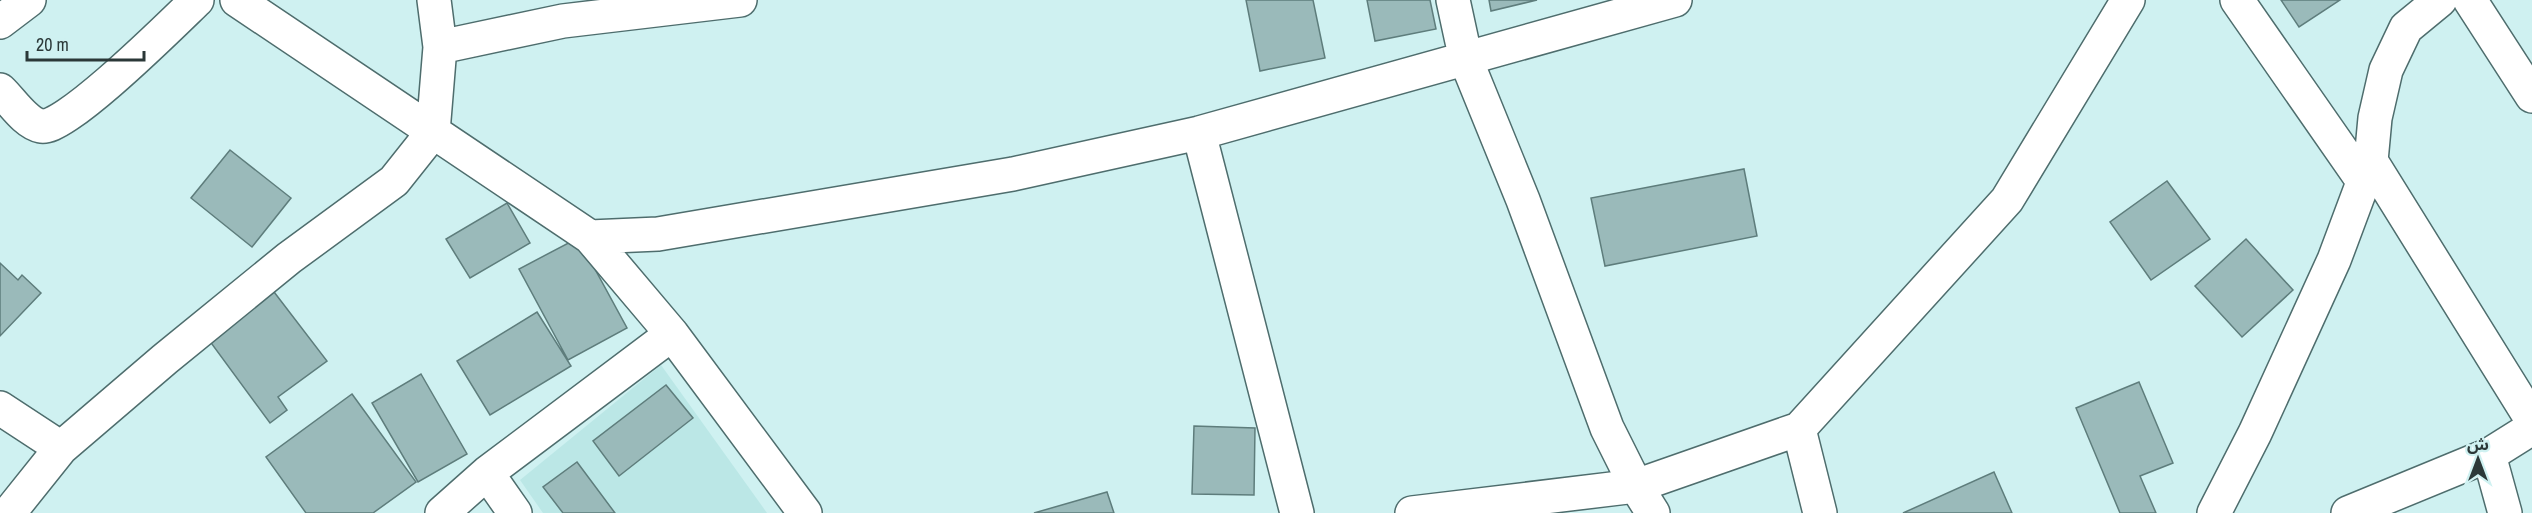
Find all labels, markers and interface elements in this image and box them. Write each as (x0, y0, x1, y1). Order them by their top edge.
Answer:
scale bar (27, 24, 144, 62)
text: 20 m (36, 32, 69, 57)
north arrow (2448, 429, 2508, 489)
text: ش (2467, 433, 2489, 455)

